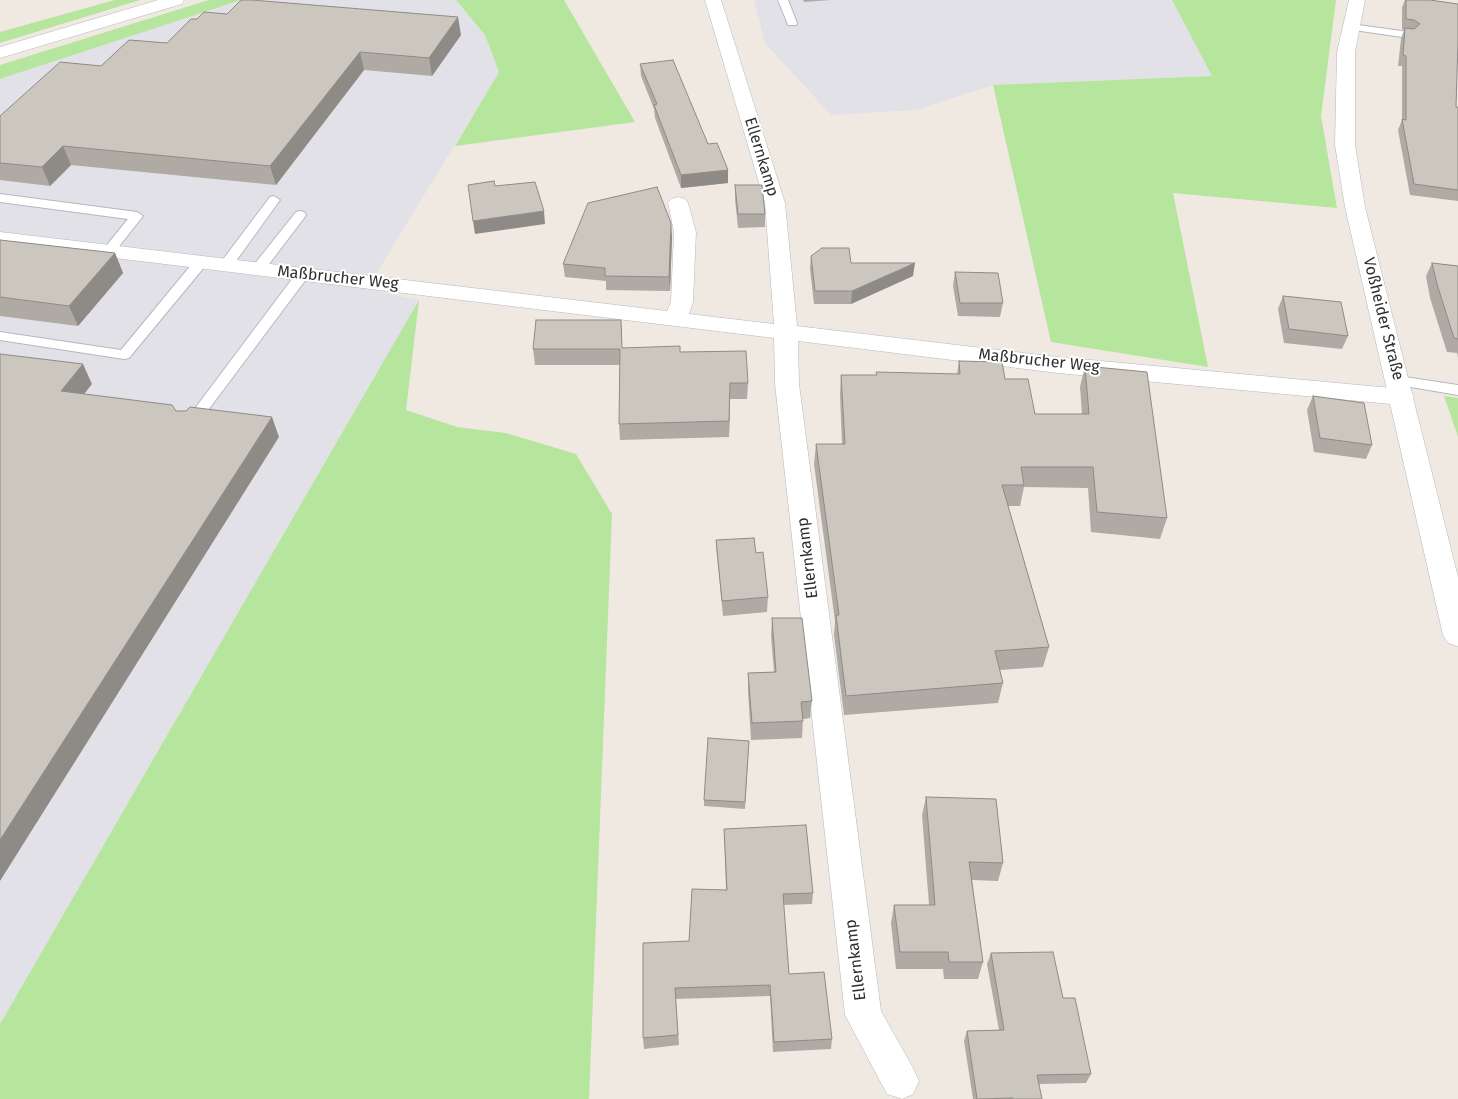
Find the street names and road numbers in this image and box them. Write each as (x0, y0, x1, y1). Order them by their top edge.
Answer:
street label: Ellernkamp (740, 115, 782, 199)
street label: Voßheider Straße (1358, 256, 1408, 382)
street label: Maßbrucher Weg (276, 262, 400, 294)
street label: Maßbrucher Weg (977, 345, 1101, 377)
street label: Ellernkamp (793, 516, 823, 600)
street label: Ellernkamp (841, 918, 871, 1002)

